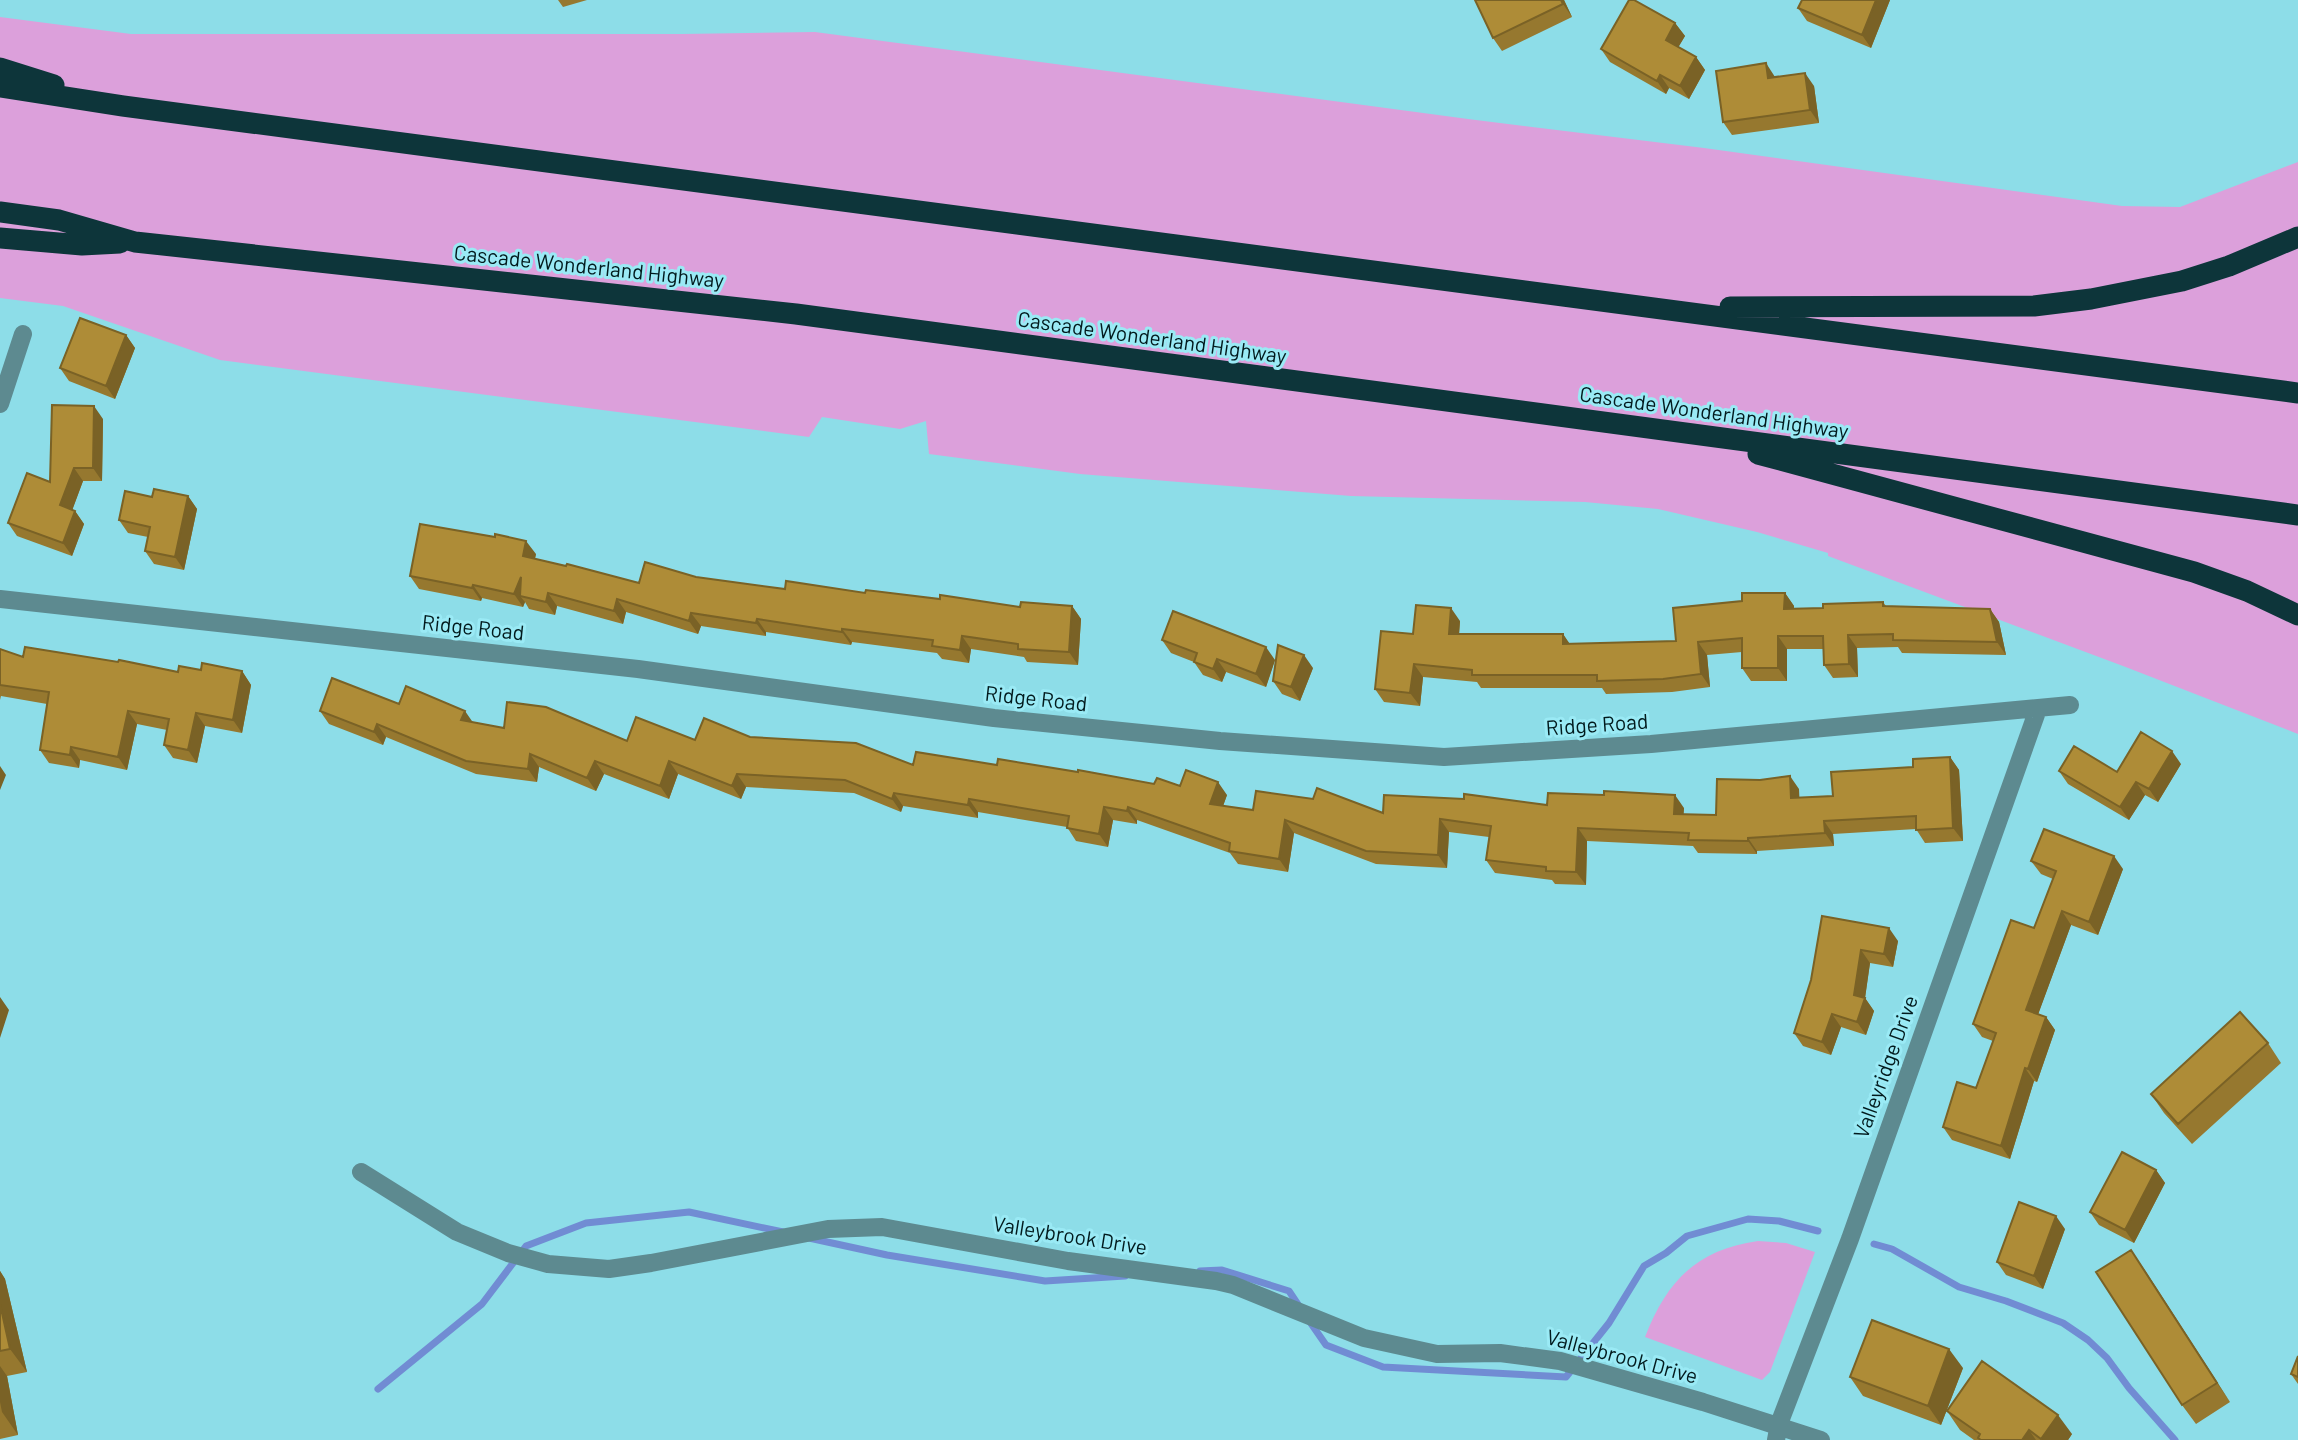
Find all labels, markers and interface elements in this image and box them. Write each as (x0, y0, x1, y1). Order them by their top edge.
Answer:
street label: Cascade Wonderland Highway (453, 239, 726, 292)
street label: Cascade Wonderland Highway (1016, 305, 1289, 368)
street label: Cascade Wonderland Highway (1578, 380, 1851, 443)
street label: Ridge Road (421, 609, 526, 644)
street label: Ridge Road (984, 680, 1089, 715)
street label: Ridge Road (1545, 707, 1649, 740)
street label: Valleyridge Drive (1847, 992, 1922, 1141)
street label: Valleybrook Drive (991, 1210, 1149, 1259)
street label: Valleybrook Drive (1544, 1323, 1701, 1388)

